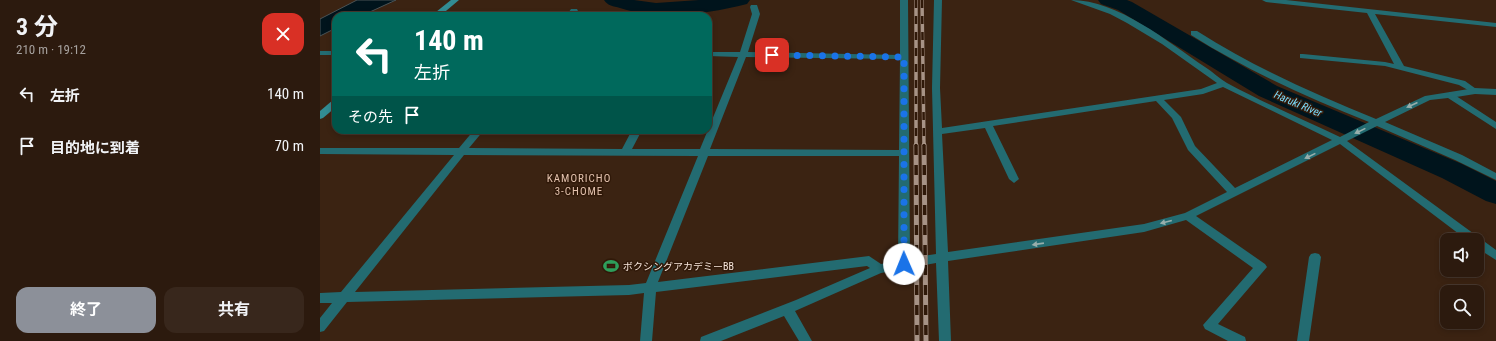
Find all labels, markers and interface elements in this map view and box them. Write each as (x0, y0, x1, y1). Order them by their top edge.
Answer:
text: 3 分 (16, 13, 58, 41)
button: close (262, 13, 304, 55)
text: 140 m (414, 24, 484, 57)
icon: left (348, 28, 400, 80)
pin (755, 38, 789, 72)
text: 210 m · 19:12 (16, 42, 86, 57)
icon: arrive (761, 44, 783, 66)
text: 左折 (414, 62, 450, 83)
icon: left (16, 83, 38, 105)
text: 140 m (267, 85, 304, 103)
text: 左折 (50, 87, 80, 105)
water label: Haruki River (1272, 88, 1325, 120)
one-way arrow (1406, 102, 1418, 108)
icon: arrive (401, 104, 423, 126)
text: その先 (348, 108, 393, 126)
one-way arrow (1354, 128, 1365, 134)
icon: arrive (16, 135, 38, 157)
text: 70 m (274, 137, 304, 155)
text: 目的地に到着 (50, 139, 140, 157)
one-way arrow (1304, 153, 1315, 159)
district label: KAMORICHO 3-CHOME (547, 172, 611, 198)
one-way arrow (1160, 219, 1173, 225)
map controls (1440, 233, 1484, 329)
button: sound (1440, 233, 1484, 277)
one-way arrow (1032, 241, 1045, 247)
position arrow (883, 243, 925, 285)
sports icon: ボクシングアカデミーBB (602, 257, 620, 275)
place label: ボクシングアカデミーBB (623, 261, 734, 272)
button: search (1440, 285, 1484, 329)
button: 終了 (16, 287, 156, 333)
button: 共有 (164, 287, 304, 333)

